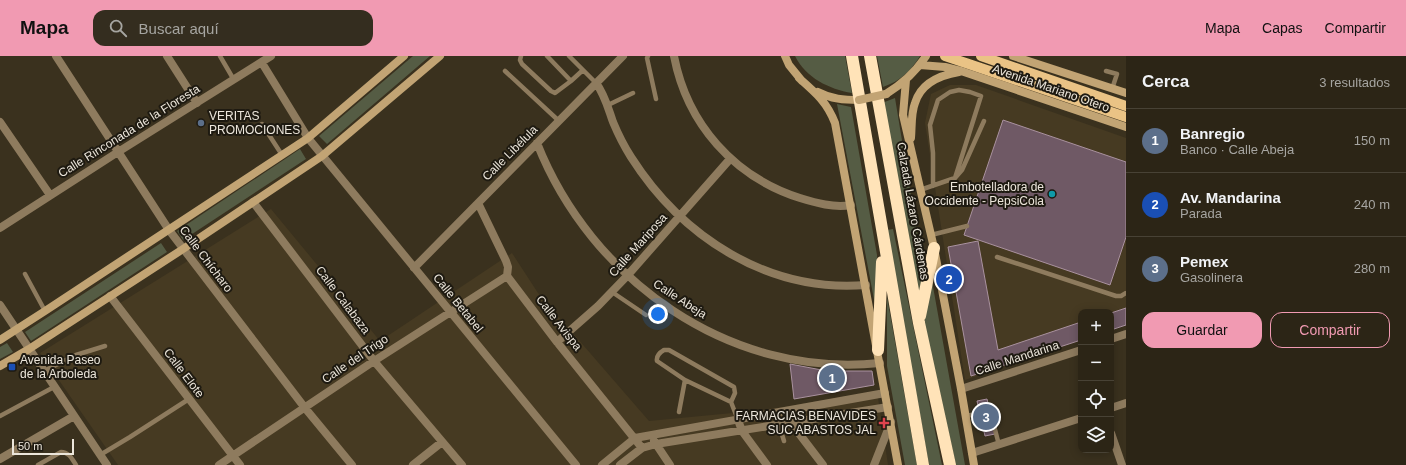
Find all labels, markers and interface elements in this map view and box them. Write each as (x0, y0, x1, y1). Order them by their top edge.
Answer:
search box (93, 10, 373, 46)
text: Mapa (20, 17, 69, 38)
icon: search (107, 17, 129, 39)
text: Buscar aquí (139, 20, 219, 37)
text: Mapa (1205, 20, 1240, 36)
text: Capas (1262, 20, 1303, 36)
text: Compartir (1325, 20, 1386, 36)
street label: Avenida Mariano Otero (990, 61, 1112, 115)
text: Cerca (1142, 72, 1189, 91)
text: 3 resultados (1319, 75, 1390, 90)
street label: Calle Rinconada de la Floresta (56, 81, 203, 180)
place label: VERITAS PROMOCIONES (209, 109, 300, 137)
marker: VERITAS PROMOCIONES (196, 118, 206, 128)
street label: Calle Libélula (480, 122, 541, 183)
text: Banregio (1180, 125, 1245, 142)
text: 1 (1151, 133, 1159, 148)
text: 150 m (1354, 133, 1390, 148)
street label: Calzada Lázaro Cárdenas (894, 141, 932, 281)
text: Banco · Calle Abeja (1180, 142, 1294, 157)
place label: Embotelladora de Occidente - PepsiCola (925, 180, 1044, 208)
marker: Embotelladora de Occidente - PepsiCola (1047, 189, 1057, 199)
text: Av. Mandarina (1180, 189, 1281, 206)
text: 2 (1151, 197, 1159, 212)
text: 240 m (1354, 197, 1390, 212)
text: Parada (1180, 206, 1222, 221)
street label: Calle Mariposa (606, 210, 670, 279)
street label: Calle Chícharo (177, 223, 236, 295)
text: Pemex (1180, 253, 1228, 270)
text: 3 (1151, 261, 1159, 276)
text: 280 m (1354, 261, 1390, 276)
street label: Calle Calabaza (313, 263, 373, 337)
pin: 2 (936, 264, 962, 294)
text: Gasolinera (1180, 270, 1243, 285)
street label: Calle Betabel (430, 271, 486, 335)
street label: Calle Abeja (651, 277, 710, 322)
street label: Calle Avispa (533, 293, 585, 353)
your location (648, 304, 668, 324)
map controls (1078, 309, 1114, 453)
button: + (1078, 309, 1114, 345)
button: Guardar (1142, 312, 1262, 348)
button: Compartir (1270, 312, 1390, 348)
street label: Calle del Trigo (319, 332, 391, 386)
street label: Calle Mandarina (973, 338, 1061, 378)
button: − (1078, 345, 1114, 381)
street label: Calle Elote (161, 346, 207, 401)
place label: Avenida Paseo de la Arboleda (20, 353, 101, 381)
marker: Avenida Paseo de la Arboleda (7, 362, 17, 372)
pin: 1 (819, 363, 845, 393)
button: locate (1078, 381, 1114, 417)
pin: 3 (973, 402, 999, 432)
place label: FARMACIAS BENAVIDES SUC ABASTOS JAL (736, 409, 876, 437)
button: layers (1078, 417, 1114, 453)
marker: FARMACIAS BENAVIDES SUC ABASTOS JAL (879, 418, 889, 428)
scale bar (12, 437, 74, 456)
text: 50 m (18, 440, 42, 452)

